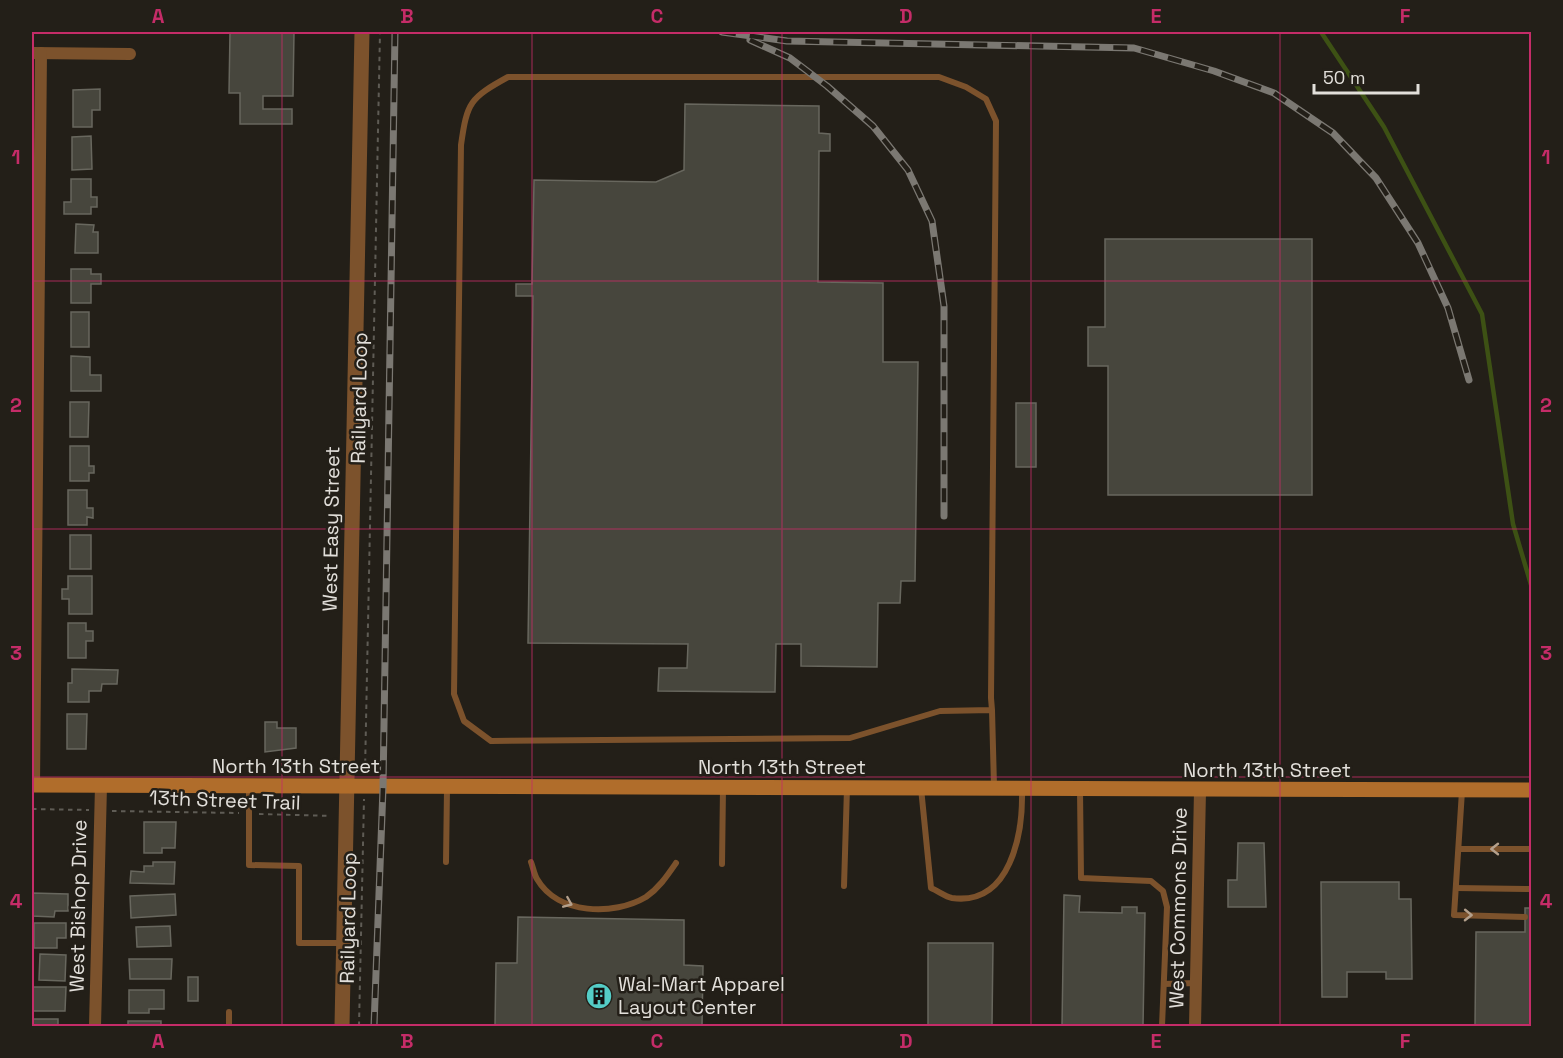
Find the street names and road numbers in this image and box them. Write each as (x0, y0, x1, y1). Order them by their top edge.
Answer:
street label: Railyard Loop (345, 332, 373, 464)
street label: West Easy Street (317, 446, 345, 612)
street label: North 13th Street (212, 753, 380, 779)
street label: North 13th Street (698, 754, 866, 780)
street label: North 13th Street (1183, 757, 1351, 783)
street label: 13th Street Trail (149, 784, 301, 816)
street label: West Commons Drive (1163, 807, 1193, 1009)
street label: West Bishop Drive (63, 819, 93, 993)
street label: Railyard Loop (334, 852, 362, 984)

